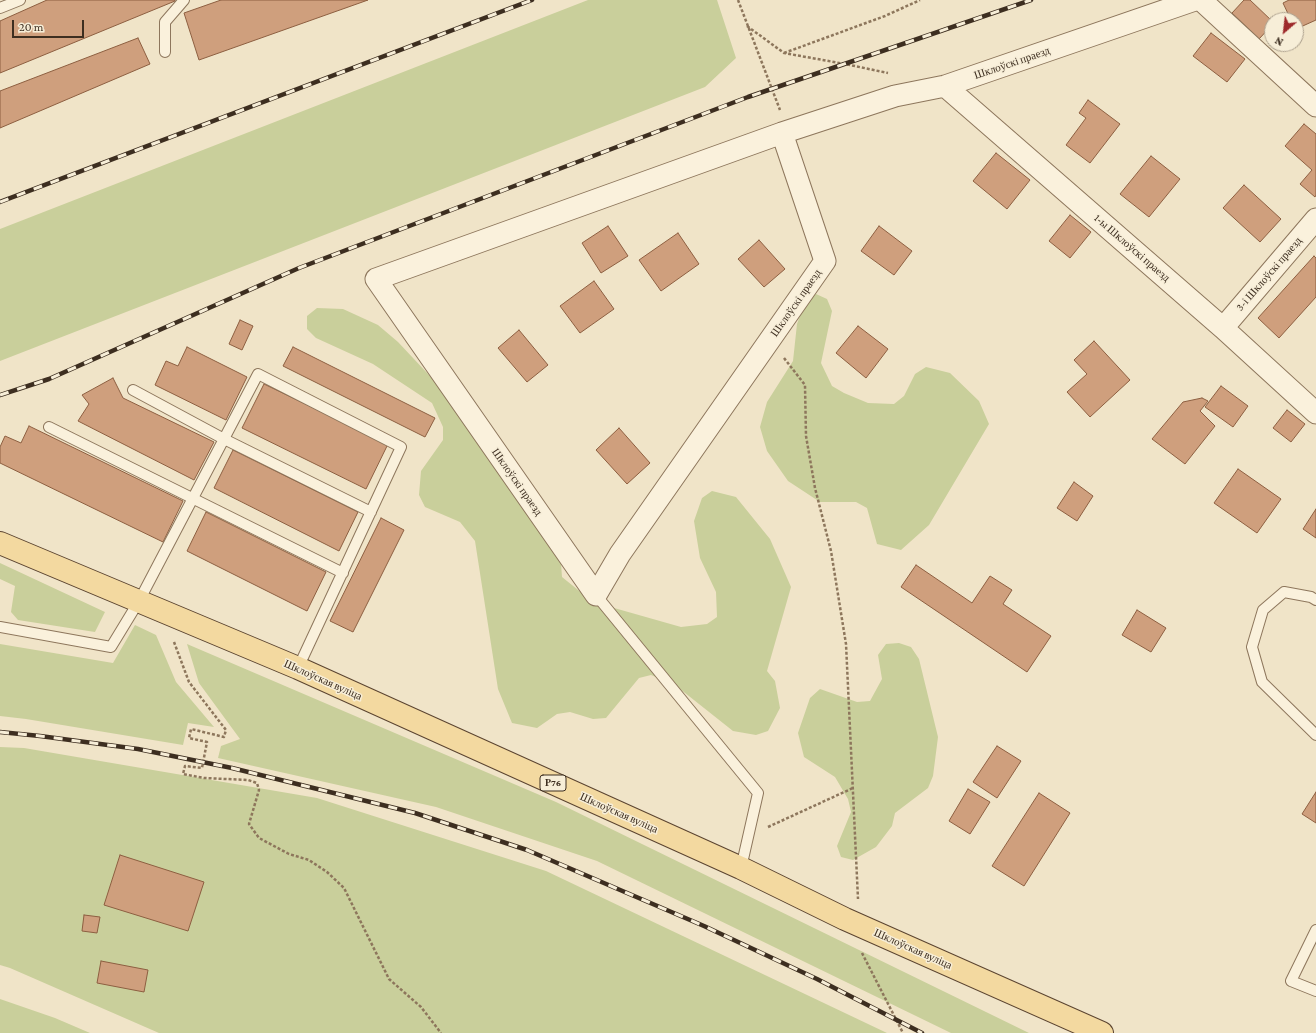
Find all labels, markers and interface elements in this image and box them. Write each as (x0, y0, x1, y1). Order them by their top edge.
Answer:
scale bar (14, 12, 86, 38)
north arrow (1264, 12, 1304, 52)
text: 20 m (19, 20, 43, 34)
text: N (1273, 35, 1285, 49)
street label: Шклоўскі праезд (972, 44, 1052, 82)
street label: 1-ы Шклоўскі праезд (1091, 211, 1173, 285)
street label: 3-і Шклоўскі праезд (1233, 234, 1305, 314)
street label: Шклоўскі праезд (768, 267, 824, 339)
street label: Шклоўскі праезд (489, 446, 545, 518)
street label: Шклоўская вуліца (282, 657, 364, 703)
road number: Р76 (540, 775, 566, 791)
street label: Шклоўская вуліца (578, 790, 660, 836)
street label: Шклоўская вуліца (872, 926, 954, 972)

